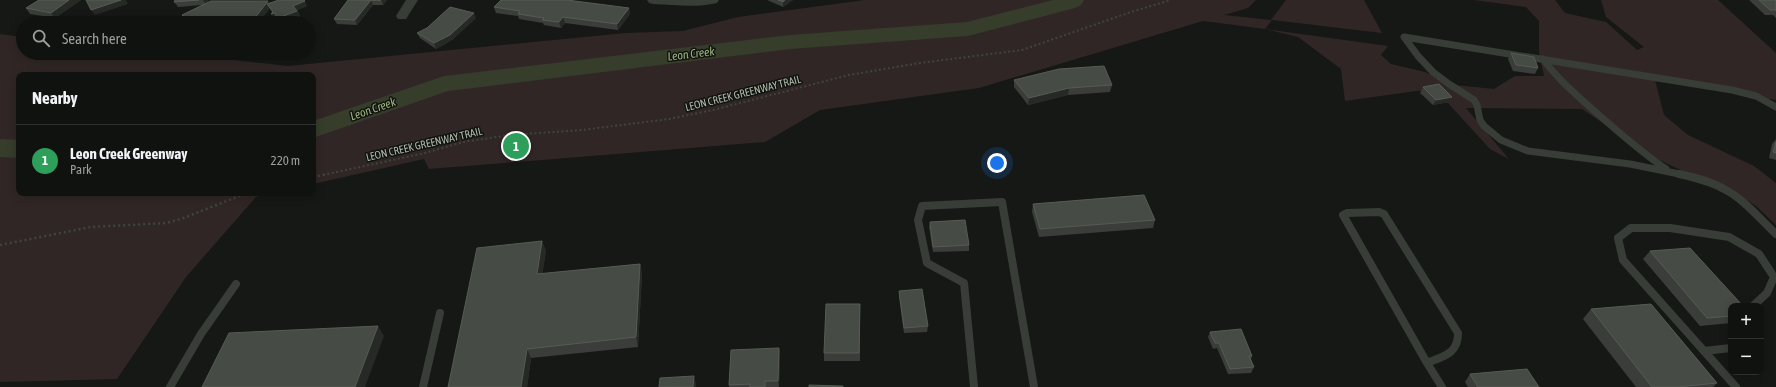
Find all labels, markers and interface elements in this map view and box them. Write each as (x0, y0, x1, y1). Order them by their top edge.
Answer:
search box (16, 16, 316, 60)
icon: search (30, 27, 52, 49)
text: Search here (62, 30, 127, 47)
water label: Leon Creek (667, 44, 716, 64)
street label: LEON CREEK GREENWAY TRAIL (684, 73, 803, 113)
text: Nearby (32, 88, 78, 108)
water label: Leon Creek (348, 94, 398, 123)
street label: LEON CREEK GREENWAY TRAIL (365, 125, 484, 163)
pin: 1 (503, 131, 529, 161)
text: Leon Creek Greenway (70, 145, 187, 162)
text: 1 (42, 153, 48, 168)
text: 220 m (271, 153, 300, 168)
your location (987, 153, 1007, 173)
text: Park (70, 162, 92, 177)
map controls (1728, 303, 1764, 375)
button: + (1728, 303, 1764, 339)
button: − (1728, 339, 1764, 375)

